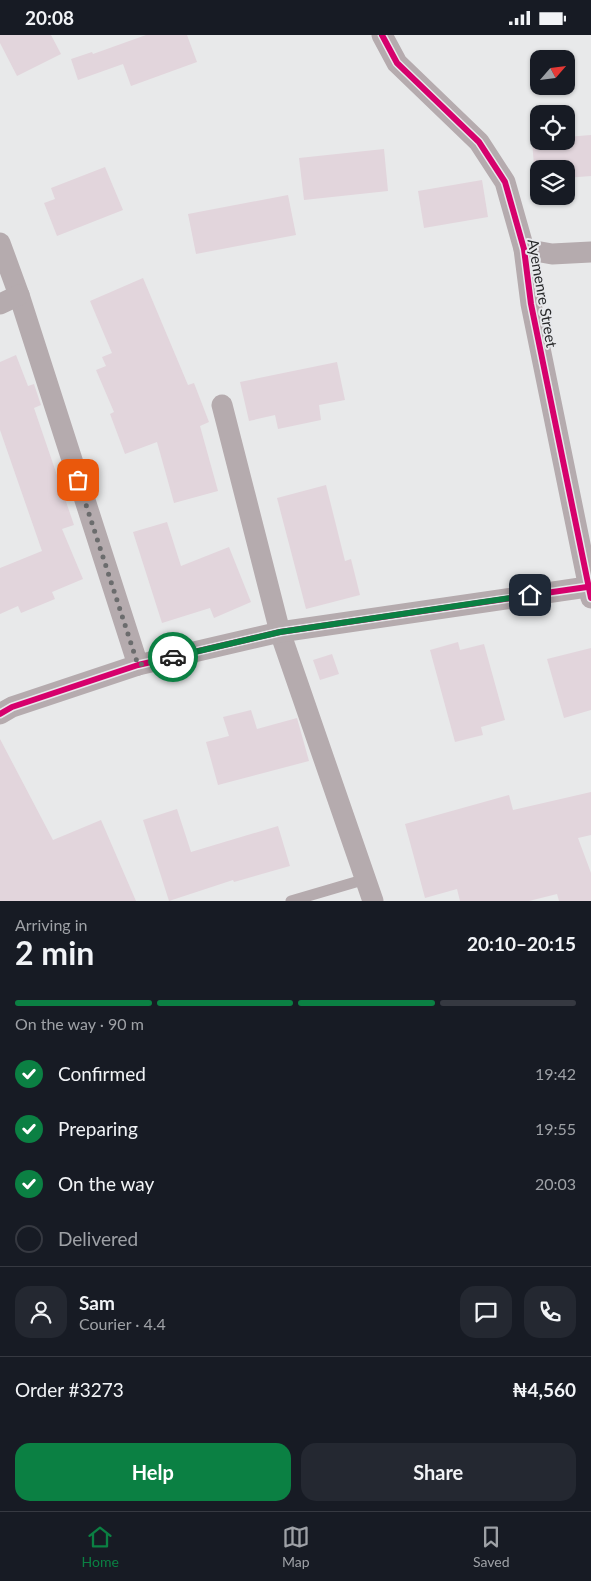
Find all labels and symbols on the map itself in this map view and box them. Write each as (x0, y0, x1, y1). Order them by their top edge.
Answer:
north arrow (530, 50, 575, 95)
street label: Ayemenre Street (525, 237, 562, 349)
pin (57, 459, 99, 501)
pin (509, 574, 551, 616)
courier (148, 632, 198, 682)

